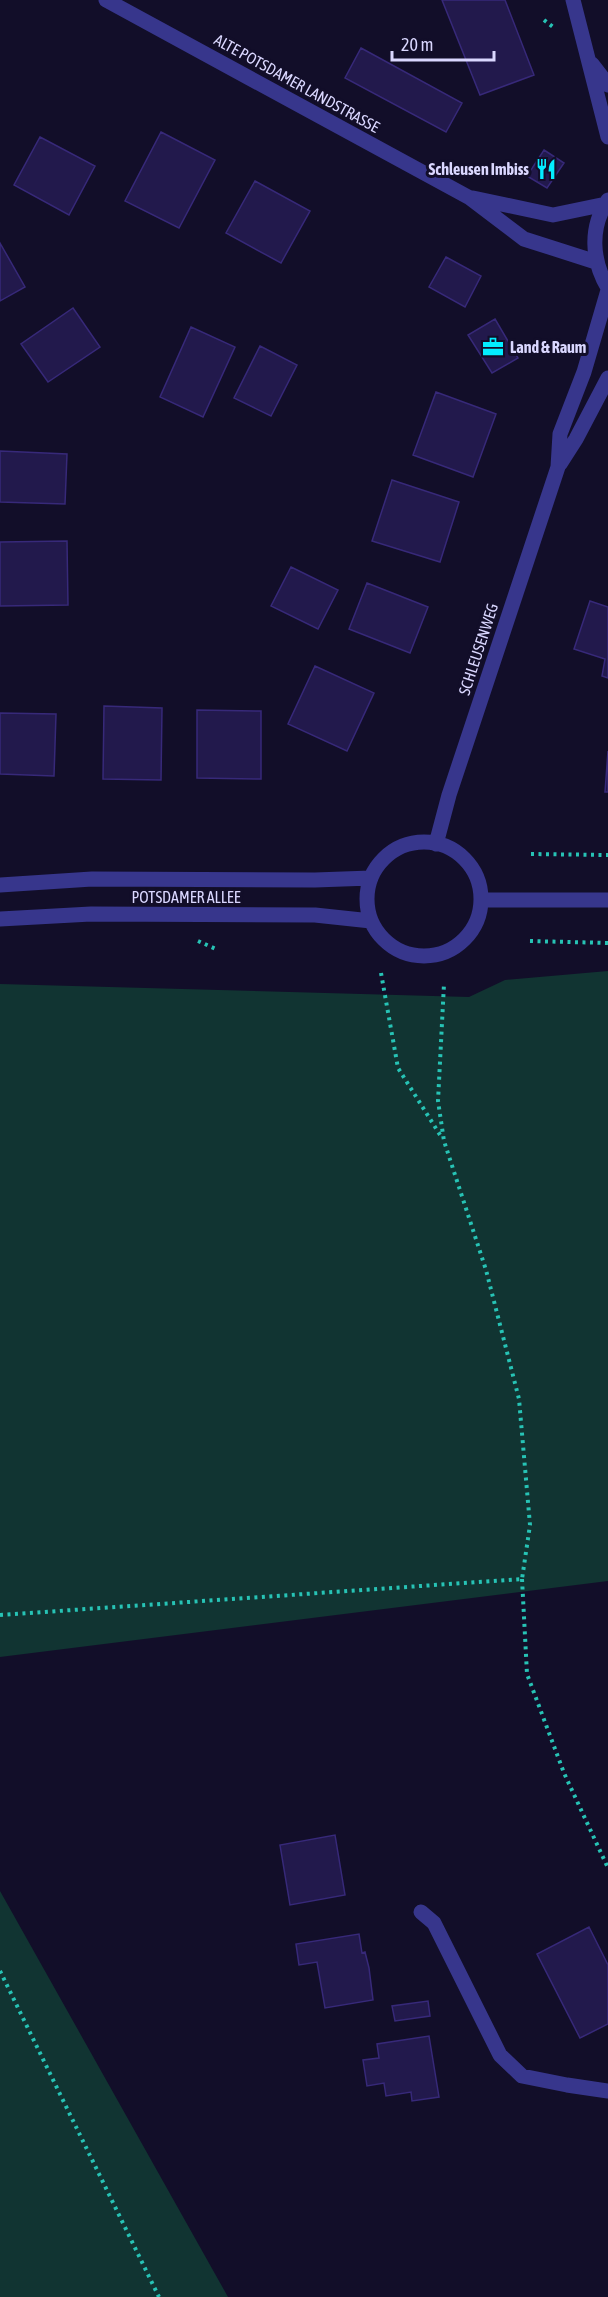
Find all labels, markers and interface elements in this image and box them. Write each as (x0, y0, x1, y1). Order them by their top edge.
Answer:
scale bar (392, 24, 494, 62)
street label: ALTE POTSDAMER LANDSTRASSE (211, 30, 383, 136)
text: 20 m (401, 34, 433, 55)
restaurant icon: Schleusen Imbiss (534, 157, 558, 181)
place label: Schleusen Imbiss (429, 160, 529, 178)
office icon: Land & Raum (481, 335, 505, 359)
place label: Land & Raum (510, 338, 586, 356)
street label: SCHLEUSENWEG (455, 601, 501, 697)
street label: POTSDAMER ALLEE (132, 888, 241, 906)

